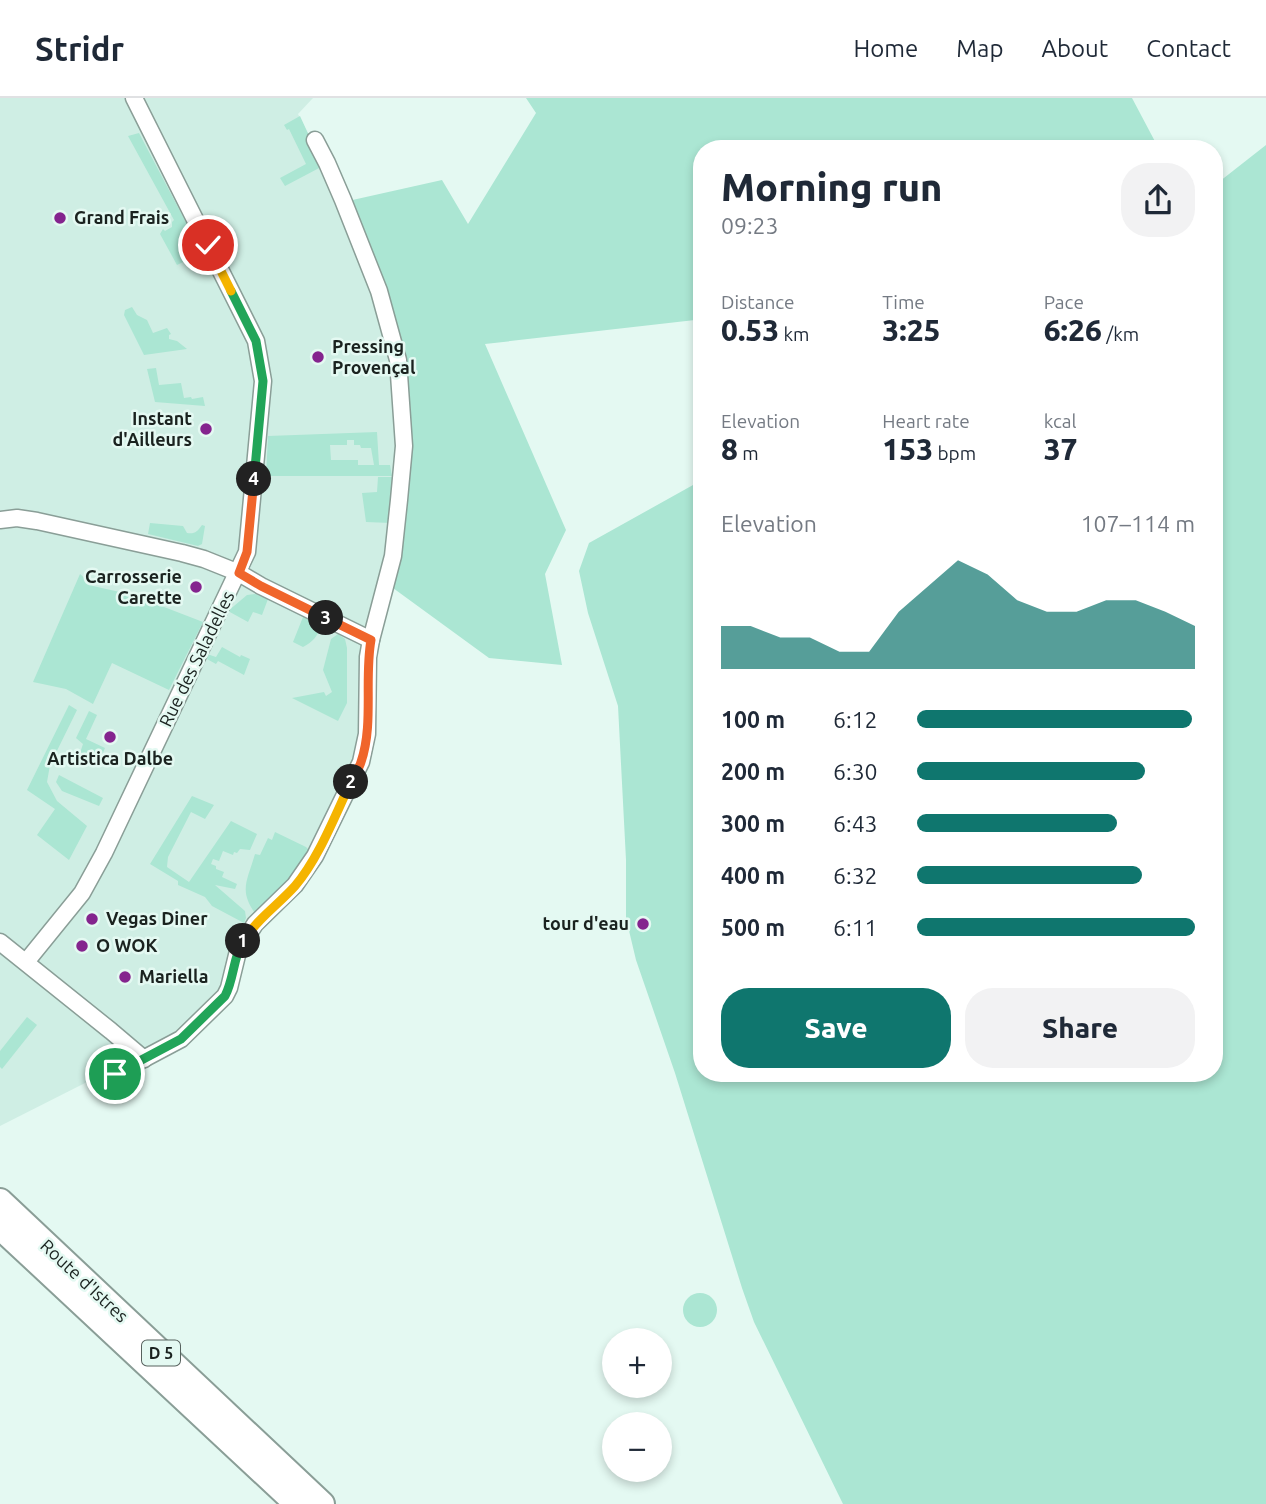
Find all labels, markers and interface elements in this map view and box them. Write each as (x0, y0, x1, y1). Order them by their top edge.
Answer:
text: Stridr (35, 30, 124, 67)
text: Home (853, 35, 918, 62)
text: Map (956, 35, 1003, 62)
text: About (1041, 35, 1108, 62)
text: Contact (1146, 35, 1231, 62)
button: share (1121, 163, 1195, 237)
text: Morning run (721, 166, 942, 208)
place label: Grand Frais (74, 207, 169, 227)
marker: Grand Frais (52, 210, 68, 226)
text: 09:23 (721, 213, 779, 238)
pin (178, 215, 238, 275)
icon: check (189, 226, 227, 264)
text: Distance (721, 291, 795, 313)
text: Time (882, 291, 925, 313)
text: Pace (1044, 291, 1084, 313)
text: 0.53 (721, 313, 779, 347)
text: 3:25 (882, 313, 940, 347)
text: 6:26 (1044, 313, 1102, 347)
text: km (779, 323, 809, 345)
text: /km (1102, 323, 1139, 345)
place label: Pressing Provençal (332, 336, 416, 378)
marker: Pressing Provençal (310, 349, 326, 365)
place label: Instant d'Ailleurs (112, 408, 192, 449)
text: Elevation (721, 410, 800, 432)
text: Heart rate (882, 410, 970, 432)
text: kcal (1044, 410, 1076, 432)
marker: Instant d'Ailleurs (198, 421, 214, 437)
text: 8 (721, 432, 738, 466)
text: 153 (882, 432, 933, 466)
text: 37 (1044, 432, 1078, 466)
text: m (738, 442, 759, 464)
text: bpm (933, 442, 976, 464)
pin: 4 (236, 462, 272, 496)
text: 4 (248, 467, 259, 489)
text: Elevation (721, 511, 817, 536)
text: 107–114 m (1081, 511, 1195, 536)
place label: Carrosserie Carette (85, 566, 182, 607)
marker: Carrosserie Carette (188, 579, 204, 595)
street label: Rue des Saladelles (155, 587, 238, 730)
pin: 3 (308, 601, 344, 636)
text: 3 (320, 606, 331, 628)
text: 100 m (721, 707, 785, 732)
text: 6:12 (833, 707, 878, 732)
marker: Artistica Dalbe (102, 729, 118, 745)
place label: Artistica Dalbe (47, 748, 173, 768)
text: 200 m (721, 759, 785, 784)
text: 6:30 (833, 759, 878, 784)
pin: 2 (334, 764, 368, 800)
text: 2 (345, 770, 356, 792)
text: 300 m (721, 811, 785, 836)
text: 6:43 (833, 811, 878, 836)
text: 400 m (721, 863, 785, 888)
text: 6:32 (833, 863, 878, 888)
place label: Vegas Diner (106, 908, 208, 928)
marker: Vegas Diner (84, 911, 100, 927)
place label: tour d'eau (543, 913, 629, 933)
text: 500 m (721, 915, 785, 940)
text: 6:11 (833, 915, 878, 940)
marker: tour d'eau (635, 916, 651, 932)
pin: 1 (226, 924, 260, 958)
text: 1 (237, 929, 248, 951)
place label: O WOK (96, 935, 157, 955)
marker: O WOK (74, 938, 90, 954)
place label: Mariella (139, 966, 208, 986)
marker: Mariella (117, 969, 133, 985)
button: Save (721, 988, 951, 1068)
button: Share (965, 988, 1195, 1068)
pin (85, 1044, 145, 1104)
icon: arrive (96, 1055, 134, 1093)
street label: Route d'Istres (37, 1235, 133, 1326)
map controls (602, 1328, 672, 1482)
button: + (602, 1328, 672, 1398)
road number: D 5 (142, 1340, 180, 1366)
button: − (602, 1412, 672, 1482)

